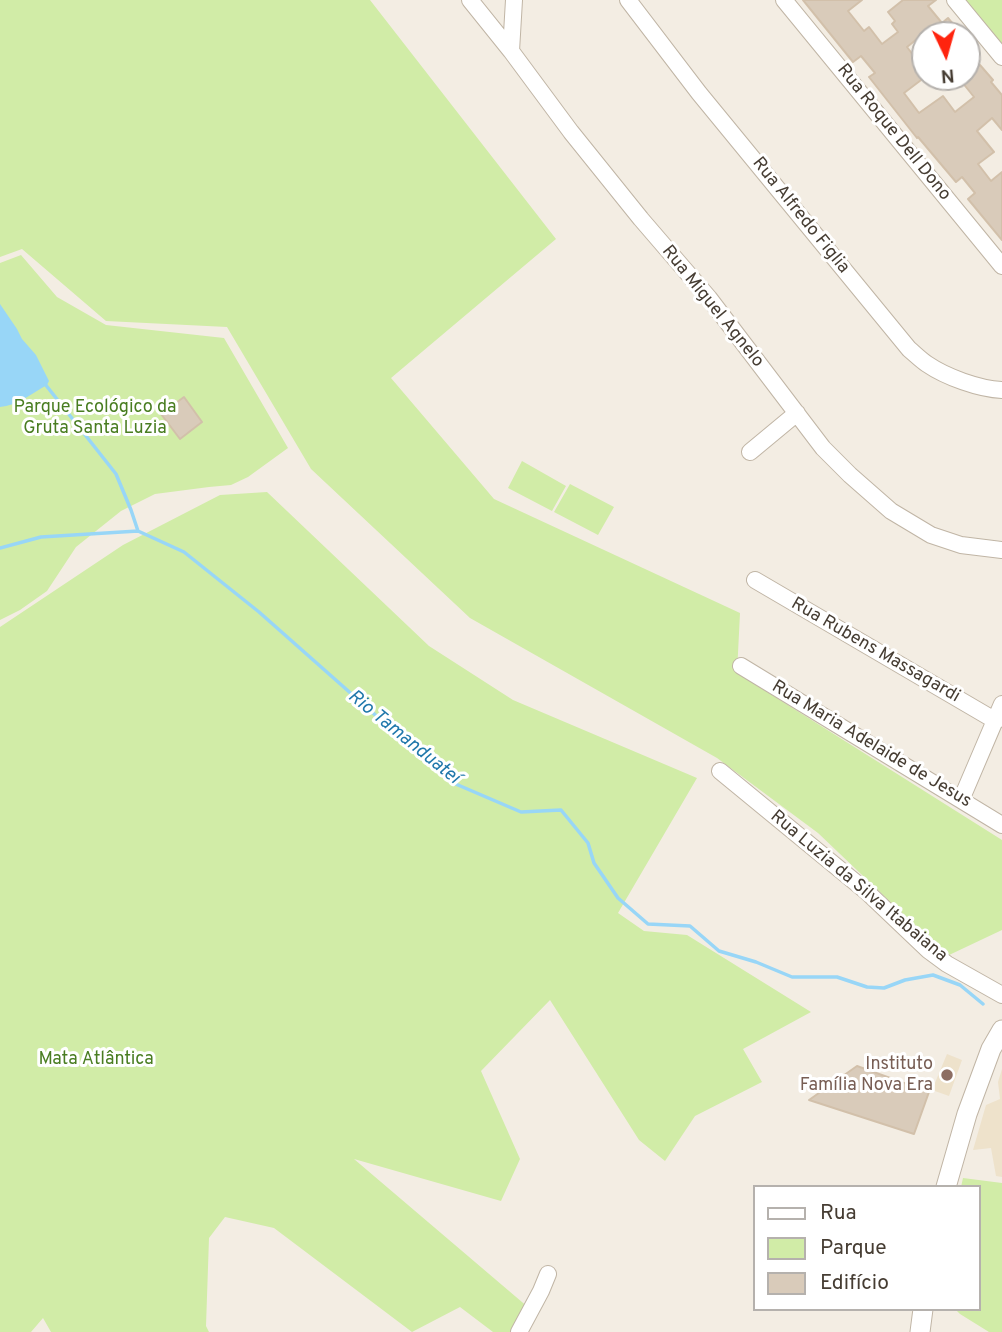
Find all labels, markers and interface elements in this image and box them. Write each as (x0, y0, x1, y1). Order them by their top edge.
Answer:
north arrow (911, 21, 981, 91)
street label: Rua Roque Dell Dono (831, 60, 955, 206)
text: N (940, 62, 956, 87)
street label: Rua Alfredo Figlia (747, 154, 853, 278)
street label: Rua Miguel Agnelo (656, 242, 768, 372)
park label: Parque Ecológico da Gruta Santa Luzia (13, 397, 177, 440)
street label: Rua Rubens Massagardi (787, 594, 963, 708)
street label: Rua Maria Adelaide de Jesus (767, 677, 975, 813)
water label: Rio Tamanduateí (342, 686, 464, 790)
street label: Rua Luzia da Silva Itabaiana (765, 807, 951, 967)
park label: Mata Atlântica (38, 1049, 154, 1071)
place label: Instituto Família Nova Era (800, 1054, 933, 1096)
marker: Instituto Família Nova Era (939, 1067, 955, 1083)
legend (754, 1185, 981, 1311)
text: Rua (820, 1200, 857, 1227)
text: Parque (820, 1235, 887, 1262)
text: Edifício (820, 1270, 889, 1297)

